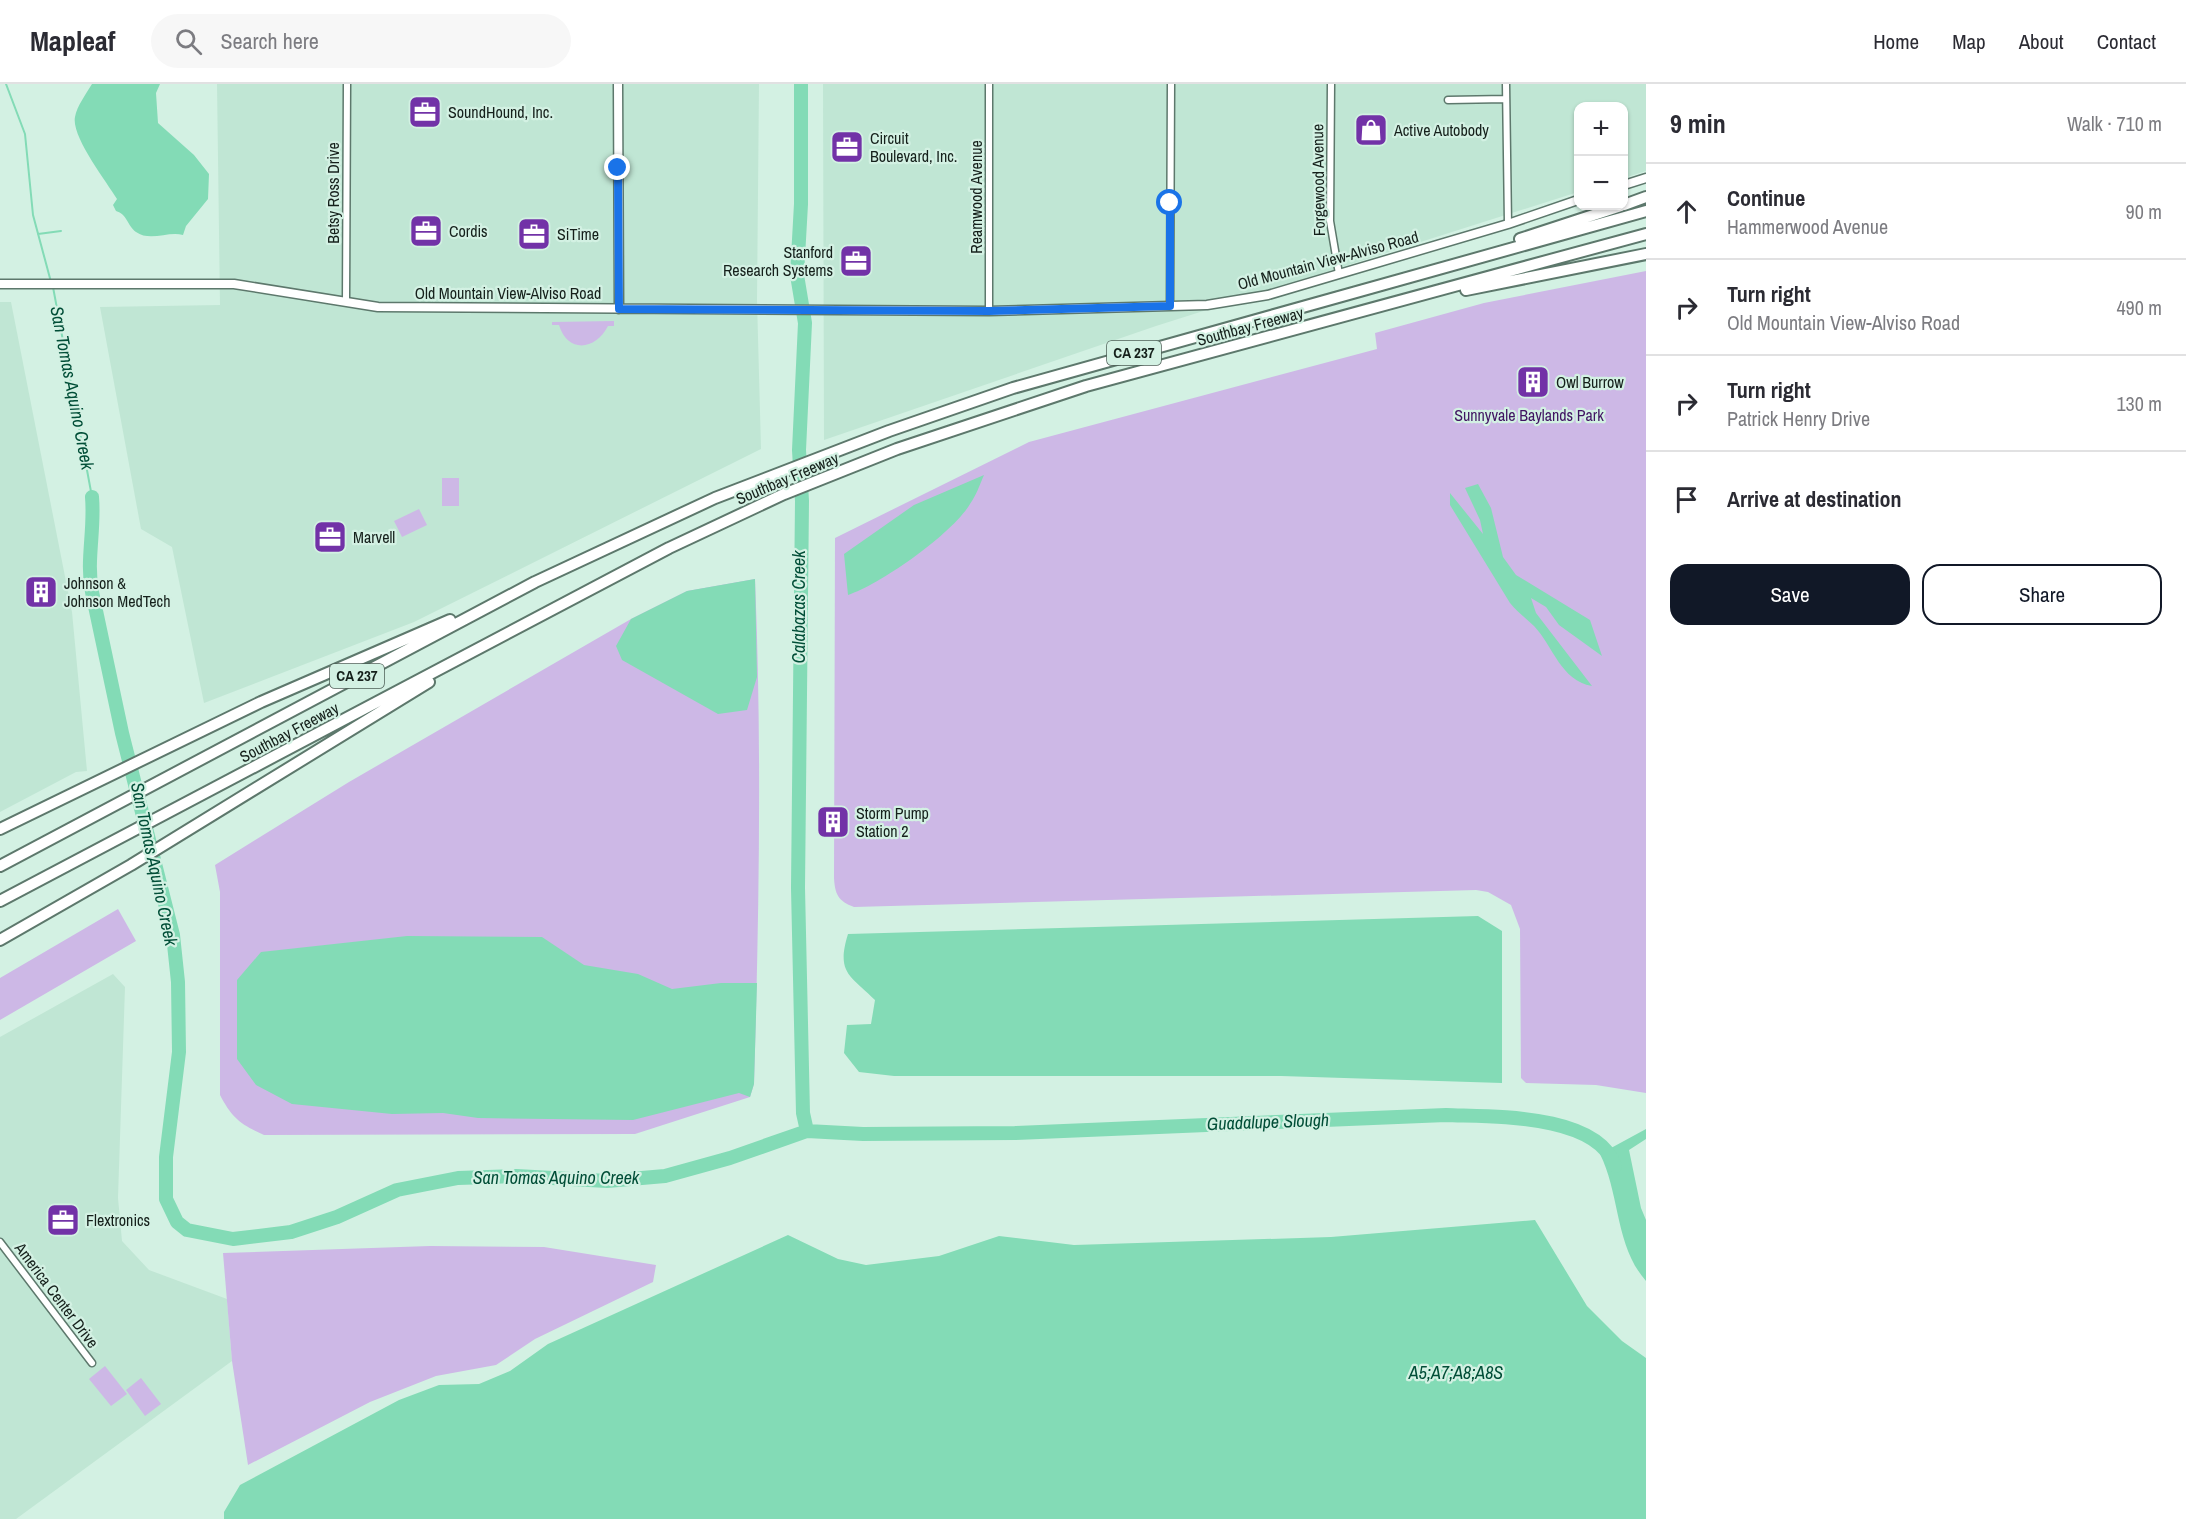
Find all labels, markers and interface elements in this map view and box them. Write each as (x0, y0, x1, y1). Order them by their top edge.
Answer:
search box (151, 14, 571, 68)
text: Mapleaf (30, 22, 115, 60)
icon: search (172, 25, 205, 58)
text: Search here (220, 26, 319, 56)
text: Home (1873, 27, 1919, 56)
text: Map (1952, 27, 1986, 56)
text: About (2019, 27, 2064, 56)
text: Contact (2097, 27, 2156, 56)
office icon: SoundHound, Inc. (407, 94, 443, 130)
place label: SoundHound, Inc. (448, 101, 553, 123)
map controls (1574, 102, 1628, 210)
button: + (1574, 102, 1628, 156)
text: 9 min (1670, 106, 1726, 141)
text: Walk · 710 m (2067, 110, 2162, 137)
shop icon: Active Autobody (1353, 112, 1389, 148)
place label: Active Autobody (1393, 119, 1489, 141)
street label: Forgewood Avenue (1306, 124, 1330, 236)
place label: Circuit Boulevard, Inc. (870, 127, 958, 167)
office icon: Circuit Boulevard, Inc. (829, 129, 865, 165)
street label: Reamwood Avenue (965, 140, 987, 254)
street label: Betsy Ross Drive (322, 142, 344, 244)
route end (604, 154, 630, 180)
button: − (1574, 156, 1628, 210)
text: Continue (1727, 183, 1805, 213)
route start (1156, 189, 1182, 215)
icon: ahead (1670, 195, 1703, 228)
text: 90 m (2126, 198, 2162, 225)
office icon: Cordis (408, 213, 444, 249)
text: Hammerwood Avenue (1727, 213, 1888, 240)
office icon: SiTime (516, 216, 552, 252)
place label: Cordis (449, 220, 488, 242)
place label: SiTime (557, 223, 599, 245)
street label: Old Mountain View-Alviso Road (1235, 225, 1421, 295)
place label: Stanford Research Systems (723, 241, 833, 281)
office icon: Stanford Research Systems (838, 243, 874, 279)
text: Turn right (1727, 279, 1811, 309)
street label: Old Mountain View-Alviso Road (415, 282, 601, 304)
icon: right (1670, 291, 1703, 324)
text: 490 m (2116, 294, 2162, 321)
street label: Southbay Freeway (1194, 301, 1306, 351)
water label: San Tomas Aquino Creek (44, 304, 101, 473)
text: Old Mountain View-Alviso Road (1727, 309, 1960, 336)
road number: CA 237 (1107, 341, 1161, 365)
building icon: Owl Burrow (1515, 364, 1551, 400)
place label: Owl Burrow (1556, 371, 1624, 393)
text: Turn right (1727, 375, 1811, 405)
icon: right (1670, 387, 1703, 420)
text: 130 m (2116, 390, 2162, 417)
park label: Sunnyvale Baylands Park (1454, 404, 1604, 426)
text: Patrick Henry Drive (1727, 405, 1870, 432)
street label: Southbay Freeway (732, 446, 842, 509)
icon: arrive (1670, 483, 1703, 516)
text: Arrive at destination (1727, 484, 1901, 514)
office icon: Marvell (312, 519, 348, 555)
place label: Marvell (353, 526, 395, 548)
water label: Calabazas Creek (786, 550, 811, 664)
button: Save (1670, 564, 1910, 625)
button: Share (1922, 564, 2162, 625)
place label: Johnson & Johnson MedTech (64, 572, 170, 612)
building icon: Johnson & Johnson MedTech (23, 574, 59, 610)
road number: CA 237 (330, 664, 384, 688)
street label: Southbay Freeway (236, 696, 343, 767)
water label: San Tomas Aquino Creek (125, 780, 184, 949)
place label: Storm Pump Station 2 (856, 802, 929, 842)
building icon: Storm Pump Station 2 (815, 804, 851, 840)
water label: Guadalupe Slough (1206, 1107, 1330, 1136)
water label: San Tomas Aquino Creek (473, 1165, 640, 1190)
office icon: Flextronics (45, 1202, 81, 1238)
place label: Flextronics (86, 1209, 150, 1231)
street label: America Center Drive (9, 1237, 104, 1352)
water label: A5;A7;A8;A8S (1408, 1360, 1503, 1385)

